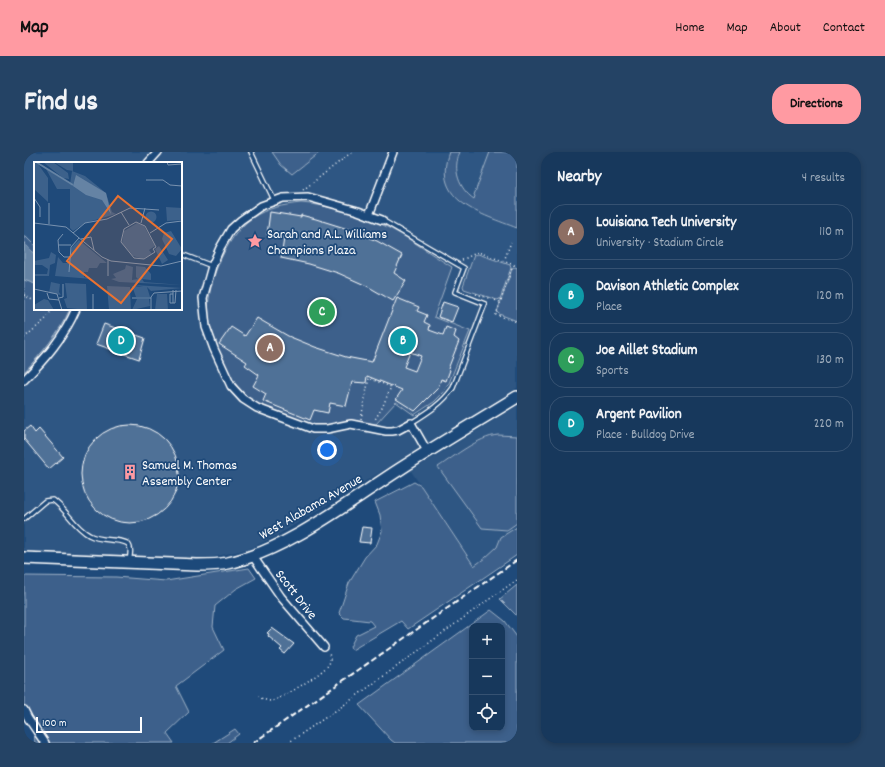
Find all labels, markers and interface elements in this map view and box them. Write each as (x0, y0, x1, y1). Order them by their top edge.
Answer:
text: Map (20, 15, 49, 42)
text: Home (675, 18, 704, 38)
text: Map (726, 18, 748, 38)
text: About (770, 18, 801, 38)
text: Contact (823, 18, 865, 38)
text: Find us (24, 84, 98, 124)
button: Directions (772, 84, 861, 124)
inset map (34, 162, 182, 310)
text: Nearby (557, 166, 601, 190)
text: 4 results (802, 169, 845, 188)
text: Louisiana Tech University (596, 212, 736, 234)
text: A (567, 223, 575, 242)
text: 110 m (819, 223, 844, 242)
place label: Sarah and A.L. Williams Champions Plaza (267, 225, 387, 261)
place icon: Sarah and A.L. Williams Champions Plaza (246, 232, 264, 250)
text: University · Stadium Circle (596, 234, 724, 253)
text: Davison Athletic Complex (596, 276, 739, 298)
text: B (568, 287, 574, 306)
text: 120 m (816, 287, 844, 306)
pin: C (309, 297, 335, 327)
text: Place (596, 298, 622, 317)
pin: D (108, 326, 134, 356)
pin: B (390, 326, 416, 356)
pin: A (257, 333, 283, 363)
text: Joe Aillet Stadium (596, 340, 698, 362)
text: C (568, 351, 574, 370)
text: 130 m (816, 351, 844, 370)
text: Sports (596, 362, 629, 381)
text: Argent Pavilion (596, 404, 682, 426)
text: D (568, 415, 574, 434)
text: 220 m (814, 415, 844, 434)
text: Place · Bulldog Drive (596, 426, 695, 445)
your location (317, 440, 337, 460)
place label: Samuel M. Thomas Assembly Center (142, 456, 237, 492)
building icon: Samuel M. Thomas Assembly Center (121, 463, 139, 481)
street label: West Alabama Avenue (256, 470, 366, 545)
street label: Scott Drive (270, 566, 321, 624)
map controls (469, 623, 505, 731)
button: + (469, 623, 505, 659)
button: − (469, 659, 505, 695)
button: locate (469, 695, 505, 731)
scale bar (36, 715, 142, 734)
text: 100 m (42, 716, 66, 732)

